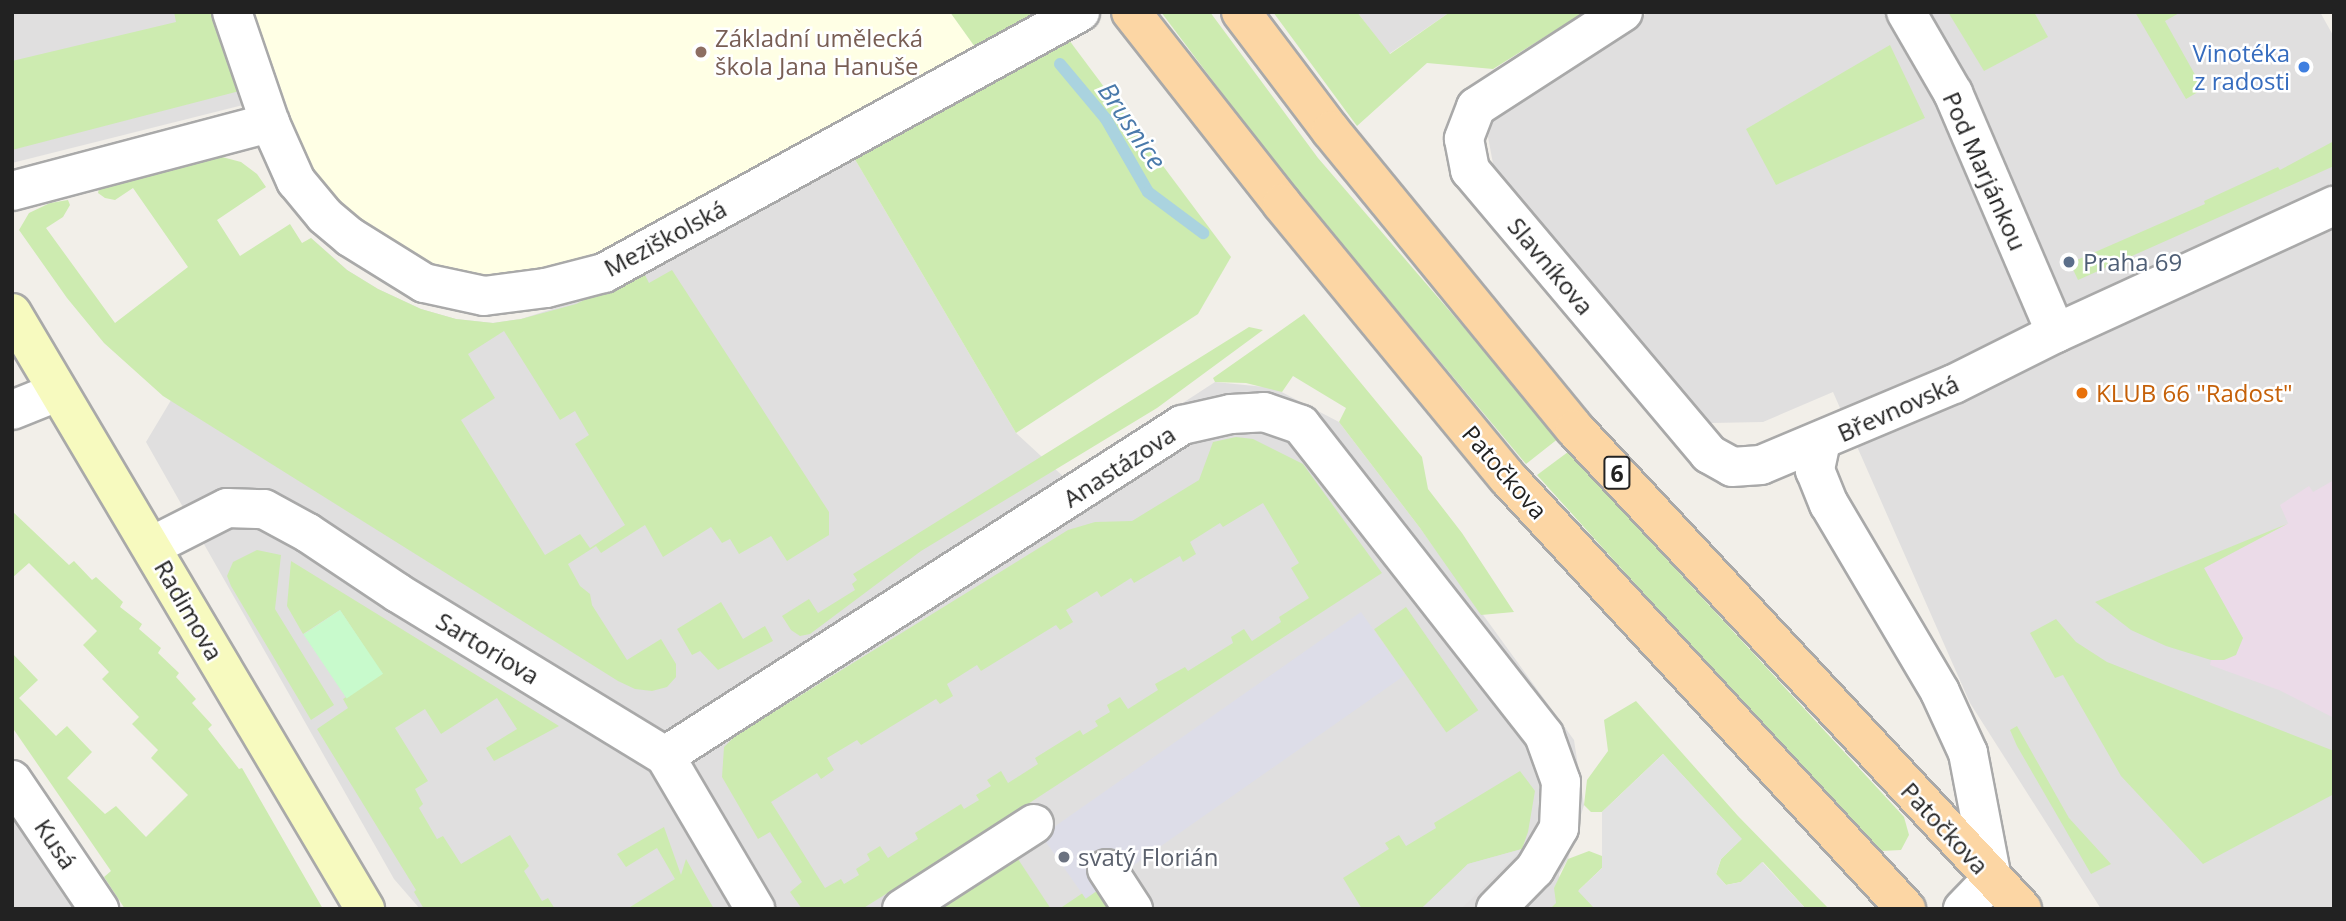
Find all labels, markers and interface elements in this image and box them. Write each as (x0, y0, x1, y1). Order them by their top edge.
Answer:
place label: Základní umělecká škola Jana Hanuše (715, 24, 923, 80)
place label: Vinotéka z radosti (2192, 39, 2290, 95)
marker: Základní umělecká škola Jana Hanuše (693, 44, 709, 60)
marker: Vinotéka z radosti (2296, 59, 2312, 75)
water label: Brusnice (1092, 77, 1172, 175)
street label: Pod Marjánkou (1937, 87, 2033, 255)
street label: Meziškolská (599, 194, 731, 282)
street label: Slavníkova (1502, 212, 1600, 320)
place label: Praha 69 (2083, 248, 2182, 276)
marker: Praha 69 (2061, 254, 2077, 270)
street label: Břevnovská (1833, 369, 1963, 447)
place label: KLUB 66 "Radost" (2096, 379, 2293, 407)
marker: KLUB 66 "Radost" (2074, 385, 2090, 401)
street label: Anastázova (1058, 419, 1180, 513)
street label: Patočkova (1457, 419, 1553, 525)
road number: 6 (1603, 453, 1631, 492)
street label: Radimova (149, 555, 229, 665)
street label: Sartoriova (431, 606, 545, 690)
street label: Patočkova (1895, 776, 1995, 880)
street label: Kusá (29, 813, 83, 875)
place label: svatý Florián (1078, 843, 1218, 871)
marker: svatý Florián (1056, 849, 1072, 865)

